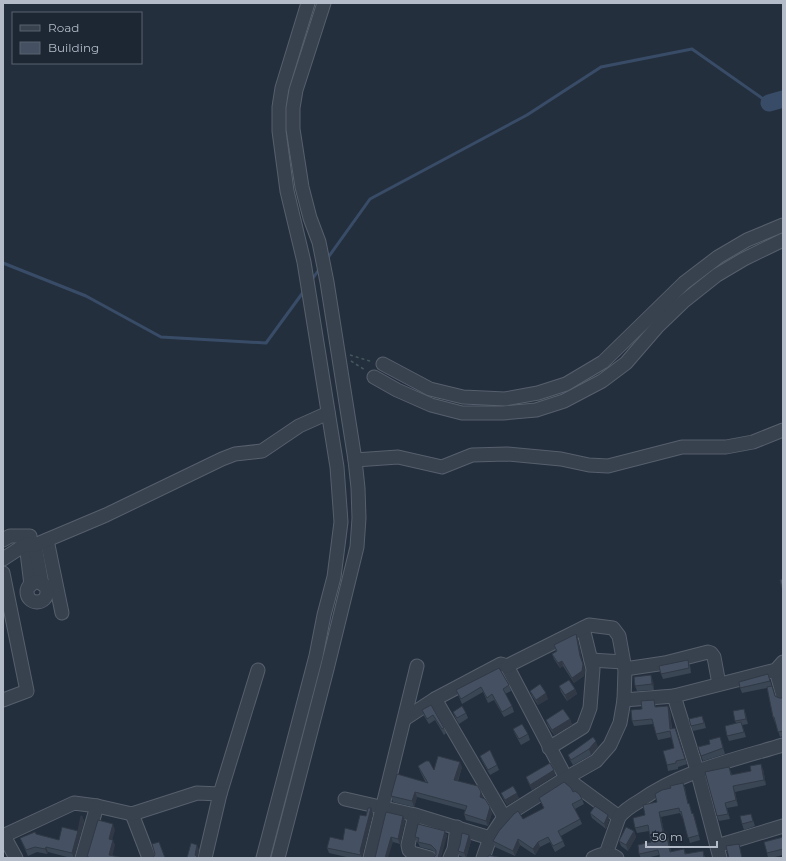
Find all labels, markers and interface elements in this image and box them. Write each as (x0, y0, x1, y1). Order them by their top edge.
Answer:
legend (12, 12, 142, 64)
text: Road (48, 20, 79, 35)
text: Building (48, 40, 99, 55)
scale bar (646, 823, 717, 849)
text: 50 m (652, 829, 683, 844)

